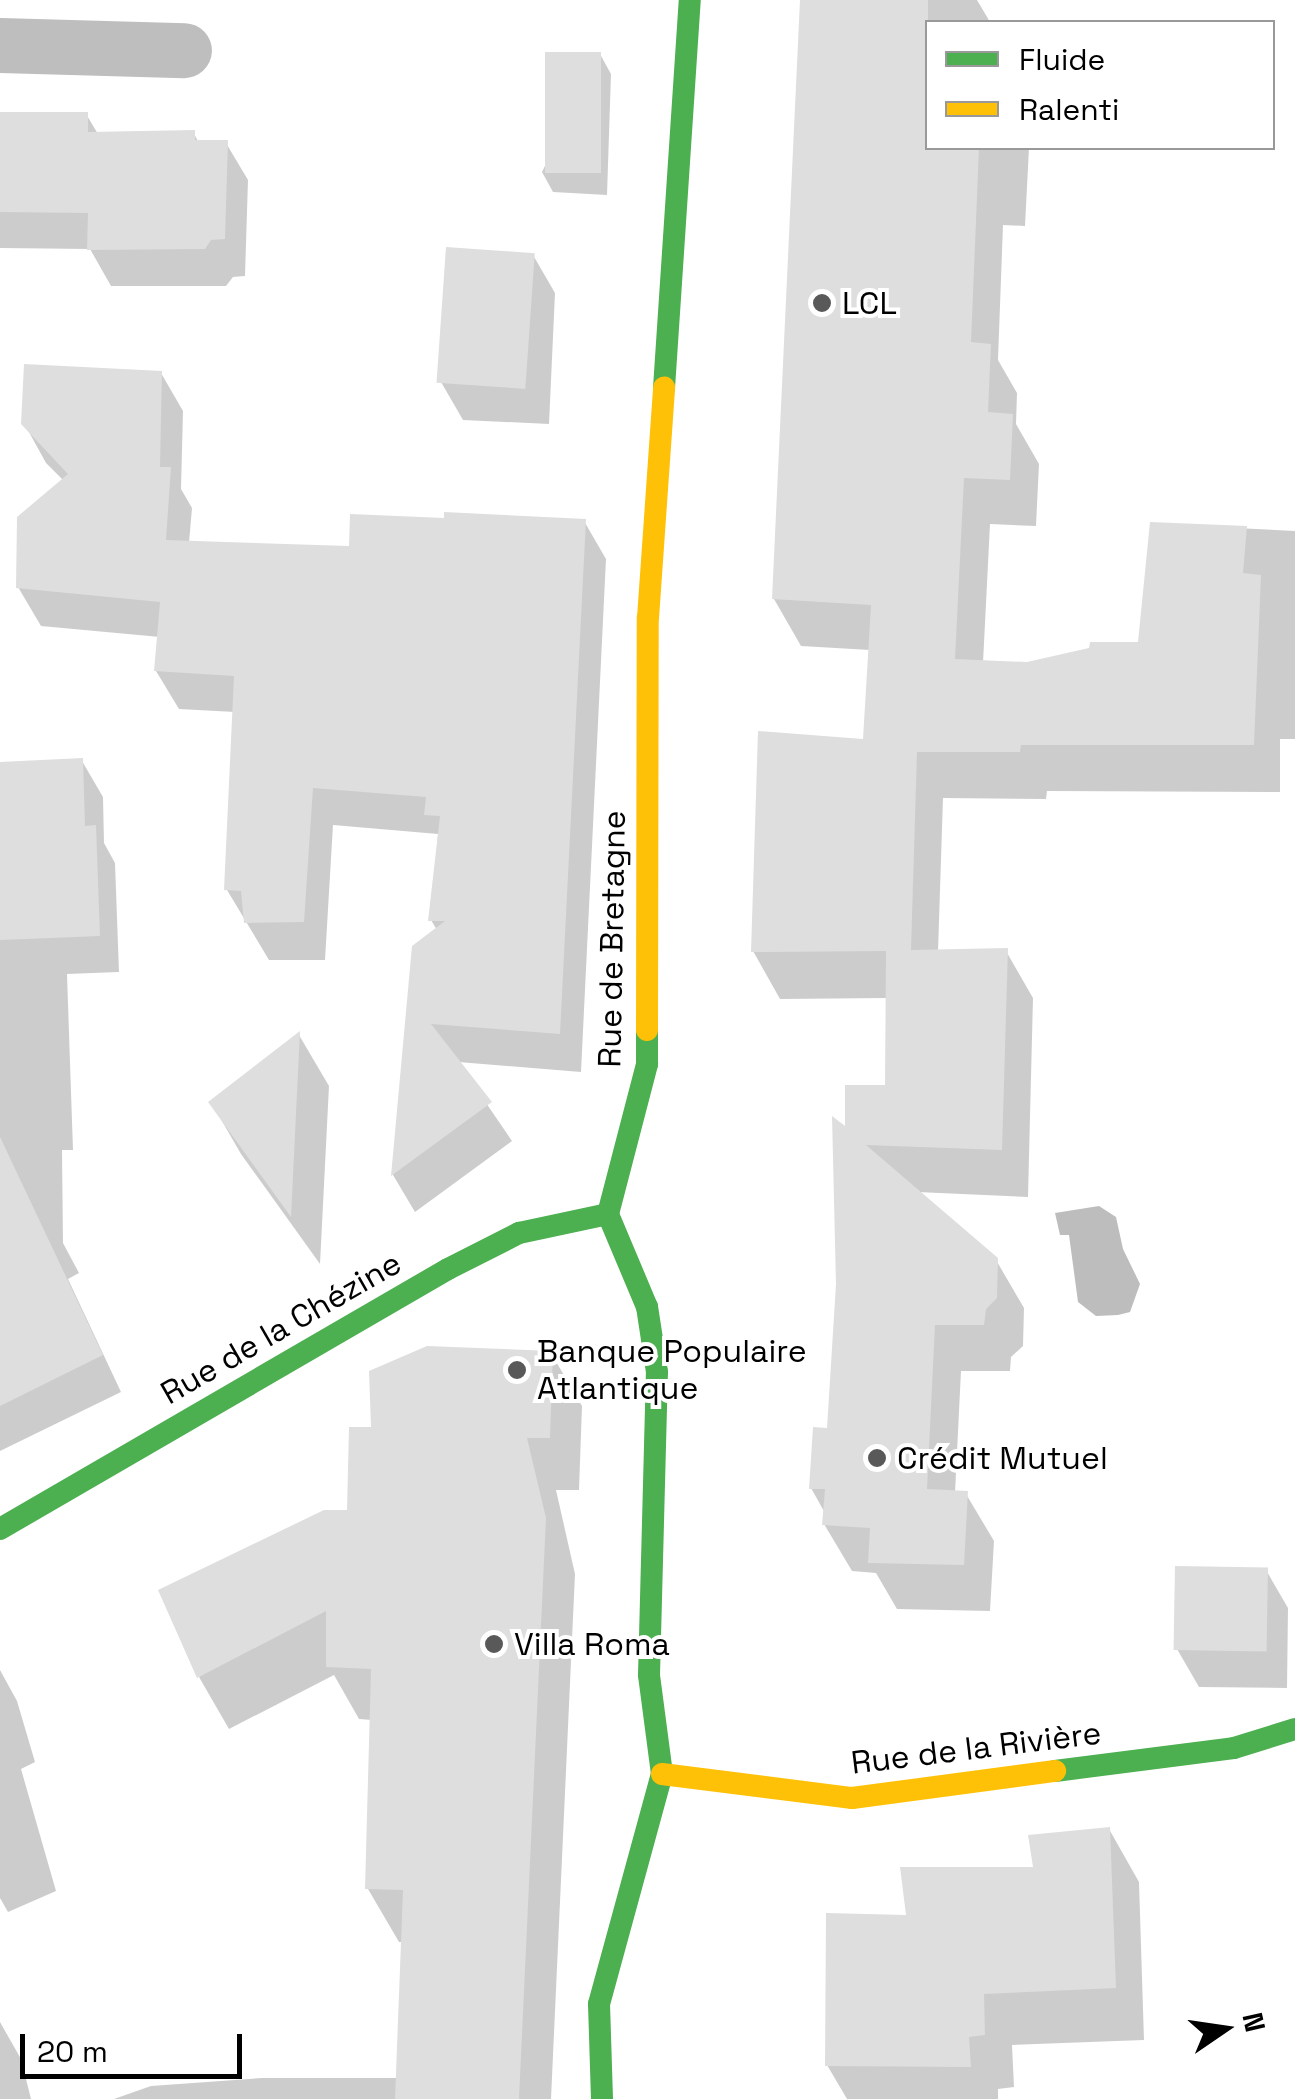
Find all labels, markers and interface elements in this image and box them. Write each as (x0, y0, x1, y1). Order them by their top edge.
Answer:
legend (925, 20, 1275, 150)
text: Fluide (1019, 40, 1105, 79)
text: Ralenti (1019, 90, 1119, 129)
place label: LCL (842, 284, 897, 322)
marker: LCL (811, 292, 833, 314)
street label: Rue de Bretagne (591, 810, 633, 1068)
street label: Rue de la Chézine (154, 1244, 408, 1412)
place label: Banque Populaire Atlantique (537, 1333, 807, 1408)
marker: Banque Populaire Atlantique (506, 1359, 528, 1381)
place label: Crédit Mutuel (897, 1439, 1108, 1477)
marker: Crédit Mutuel (866, 1447, 888, 1469)
place label: Villa Roma (514, 1625, 670, 1663)
marker: Villa Roma (483, 1633, 505, 1655)
street label: Rue de la Rivière (849, 1714, 1103, 1782)
north arrow (1175, 1979, 1275, 2079)
text: N (1235, 2009, 1274, 2035)
scale bar (25, 2014, 248, 2076)
text: 20 m (37, 2032, 108, 2071)

